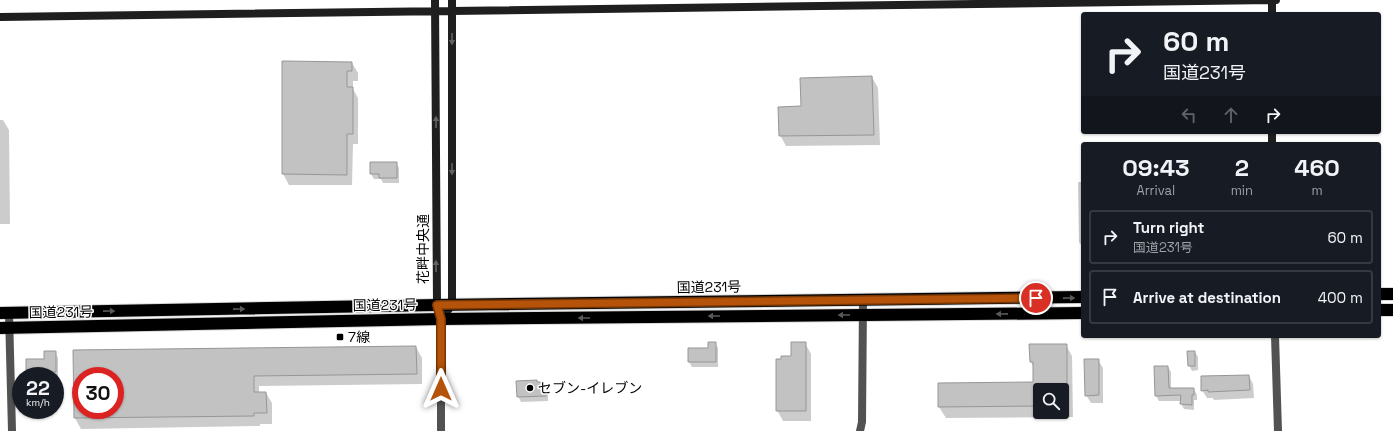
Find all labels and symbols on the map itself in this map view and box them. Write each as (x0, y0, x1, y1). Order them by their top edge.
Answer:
one-way arrow (449, 33, 455, 46)
one-way arrow (433, 115, 439, 128)
one-way arrow (449, 163, 455, 176)
street label: 花畔中央通 (414, 214, 432, 284)
one-way arrow (433, 259, 439, 272)
street label: 国道231号 (677, 277, 741, 297)
pin (1019, 281, 1053, 315)
street label: 国道231号 (353, 295, 417, 315)
one-way arrow (1063, 295, 1076, 301)
street label: 国道231号 (29, 302, 93, 322)
one-way arrow (233, 305, 245, 312)
one-way arrow (103, 308, 116, 314)
one-way arrow (995, 311, 1008, 317)
one-way arrow (837, 312, 850, 318)
one-way arrow (707, 313, 720, 319)
one-way arrow (578, 314, 590, 321)
place label: 7線 (348, 328, 370, 346)
marker: 7線 (335, 332, 345, 342)
speed limit sign: 30 (72, 367, 124, 419)
position arrow (420, 368, 462, 410)
place label: セブン-イレブン (538, 379, 642, 397)
marker: セブン-イレブン (525, 383, 535, 393)

